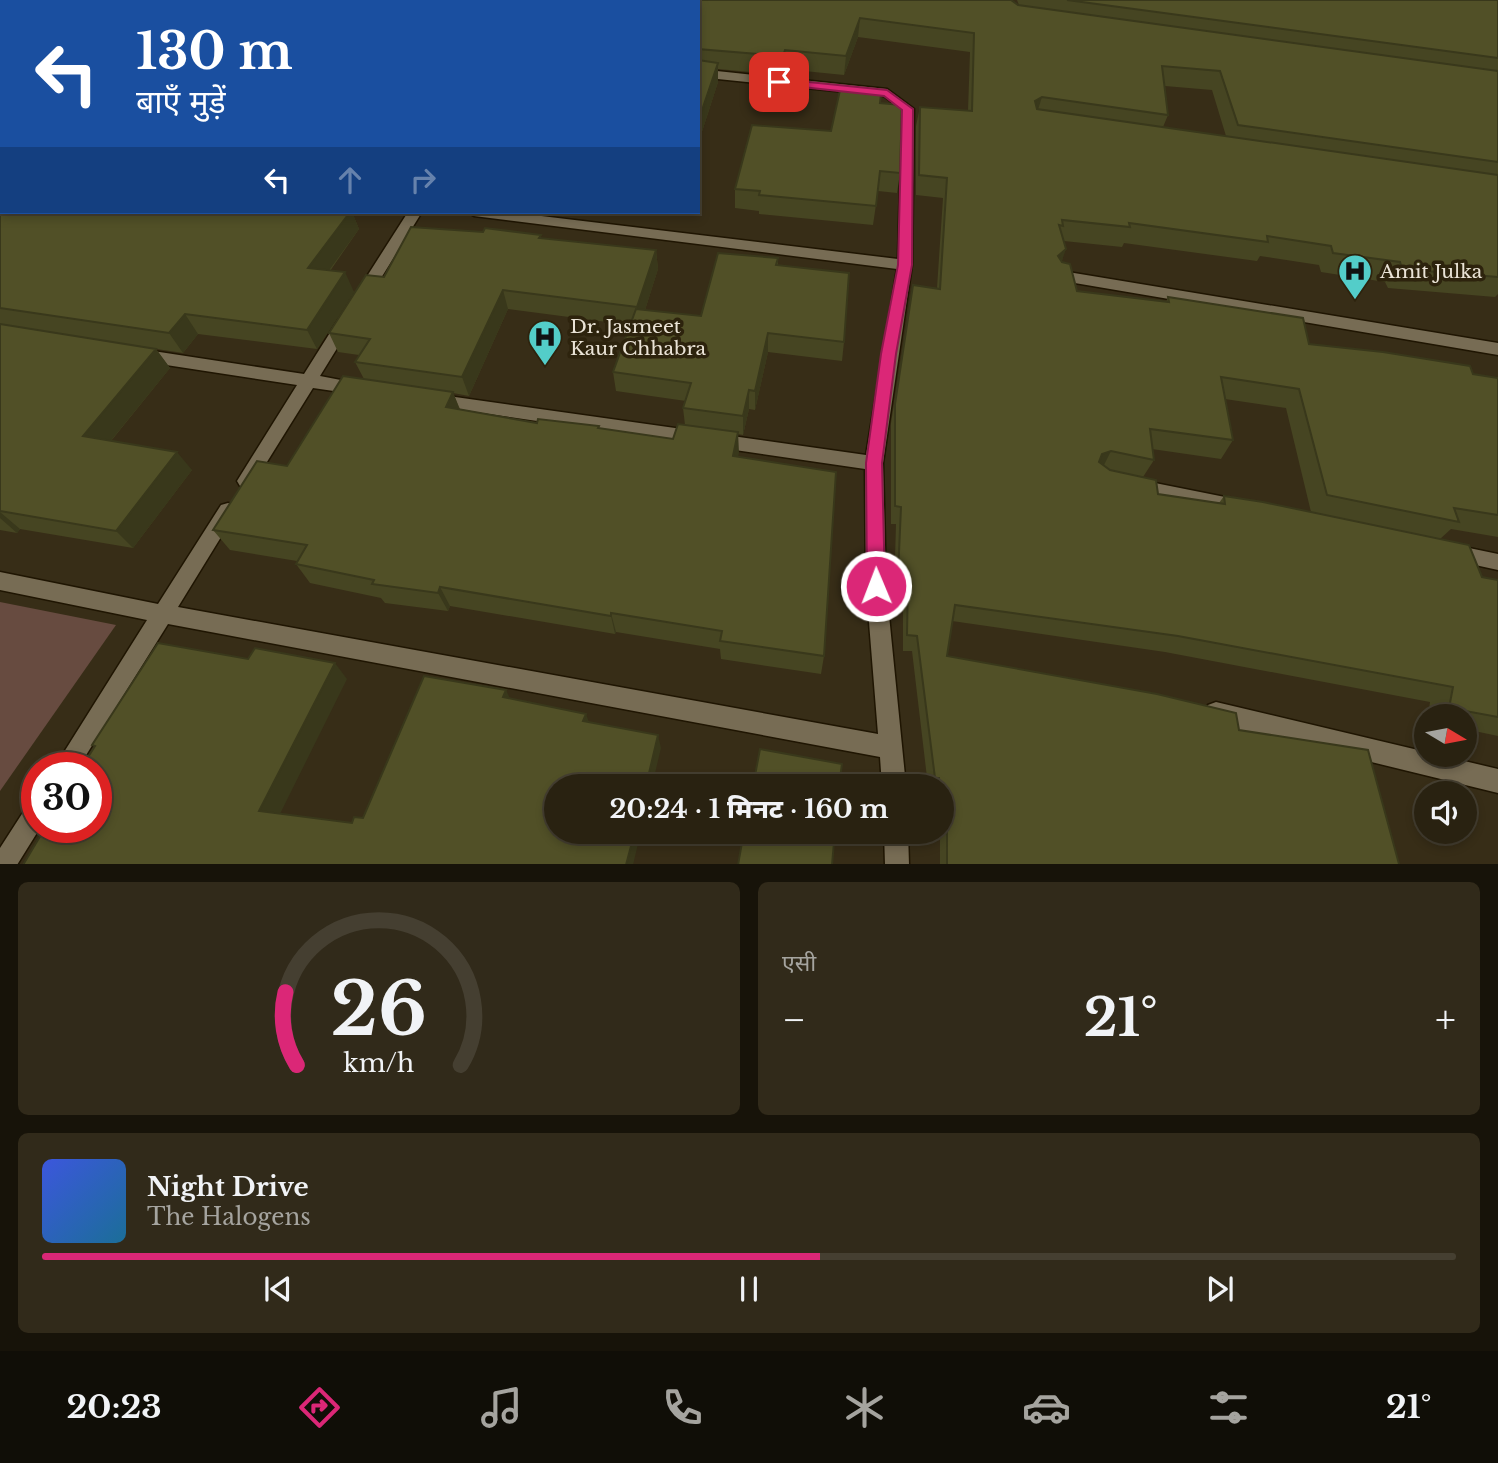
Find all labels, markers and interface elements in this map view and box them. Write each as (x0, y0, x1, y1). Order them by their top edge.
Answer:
text: 130 m (136, 21, 293, 82)
icon: left (21, 28, 112, 119)
pin (749, 52, 809, 112)
icon: arrive (760, 63, 798, 101)
text: बाएँ मुड़ें (136, 82, 226, 122)
icon: left (258, 161, 296, 199)
icon: ahead (331, 161, 369, 199)
icon: right (404, 161, 442, 199)
hospital icon: Amit Julka (1336, 252, 1374, 301)
place label: Amit Julka (1379, 260, 1483, 283)
place label: Dr. Jasmeet Kaur Chhabra (570, 315, 706, 360)
hospital icon: Dr. Jasmeet Kaur Chhabra (526, 318, 564, 367)
position arrow (839, 549, 913, 623)
north arrow (1414, 704, 1477, 766)
map controls (1414, 704, 1477, 844)
speed limit sign: 30 (21, 752, 112, 843)
button: sound (1414, 781, 1477, 844)
text: 20:24 · 1 मिनट · 160 m (610, 793, 888, 825)
text: एसी (782, 949, 816, 977)
text: 26 (331, 964, 427, 1055)
text: 21° (1084, 986, 1158, 1050)
text: − (782, 996, 806, 1043)
text: + (1435, 996, 1456, 1043)
text: km/h (344, 1047, 414, 1078)
text: Night Drive (147, 1171, 309, 1203)
text: The Halogens (147, 1203, 311, 1231)
icon: previous (259, 1270, 297, 1308)
icon: pause (730, 1270, 768, 1308)
icon: next (1201, 1270, 1239, 1308)
icon: directions (295, 1383, 344, 1432)
icon: music (477, 1383, 526, 1432)
icon: phone (658, 1383, 707, 1432)
icon: climate (840, 1383, 889, 1432)
icon: car (1022, 1383, 1071, 1432)
icon: filters (1204, 1383, 1253, 1432)
text: 20:23 (66, 1387, 162, 1427)
text: 21° (1386, 1387, 1431, 1427)

